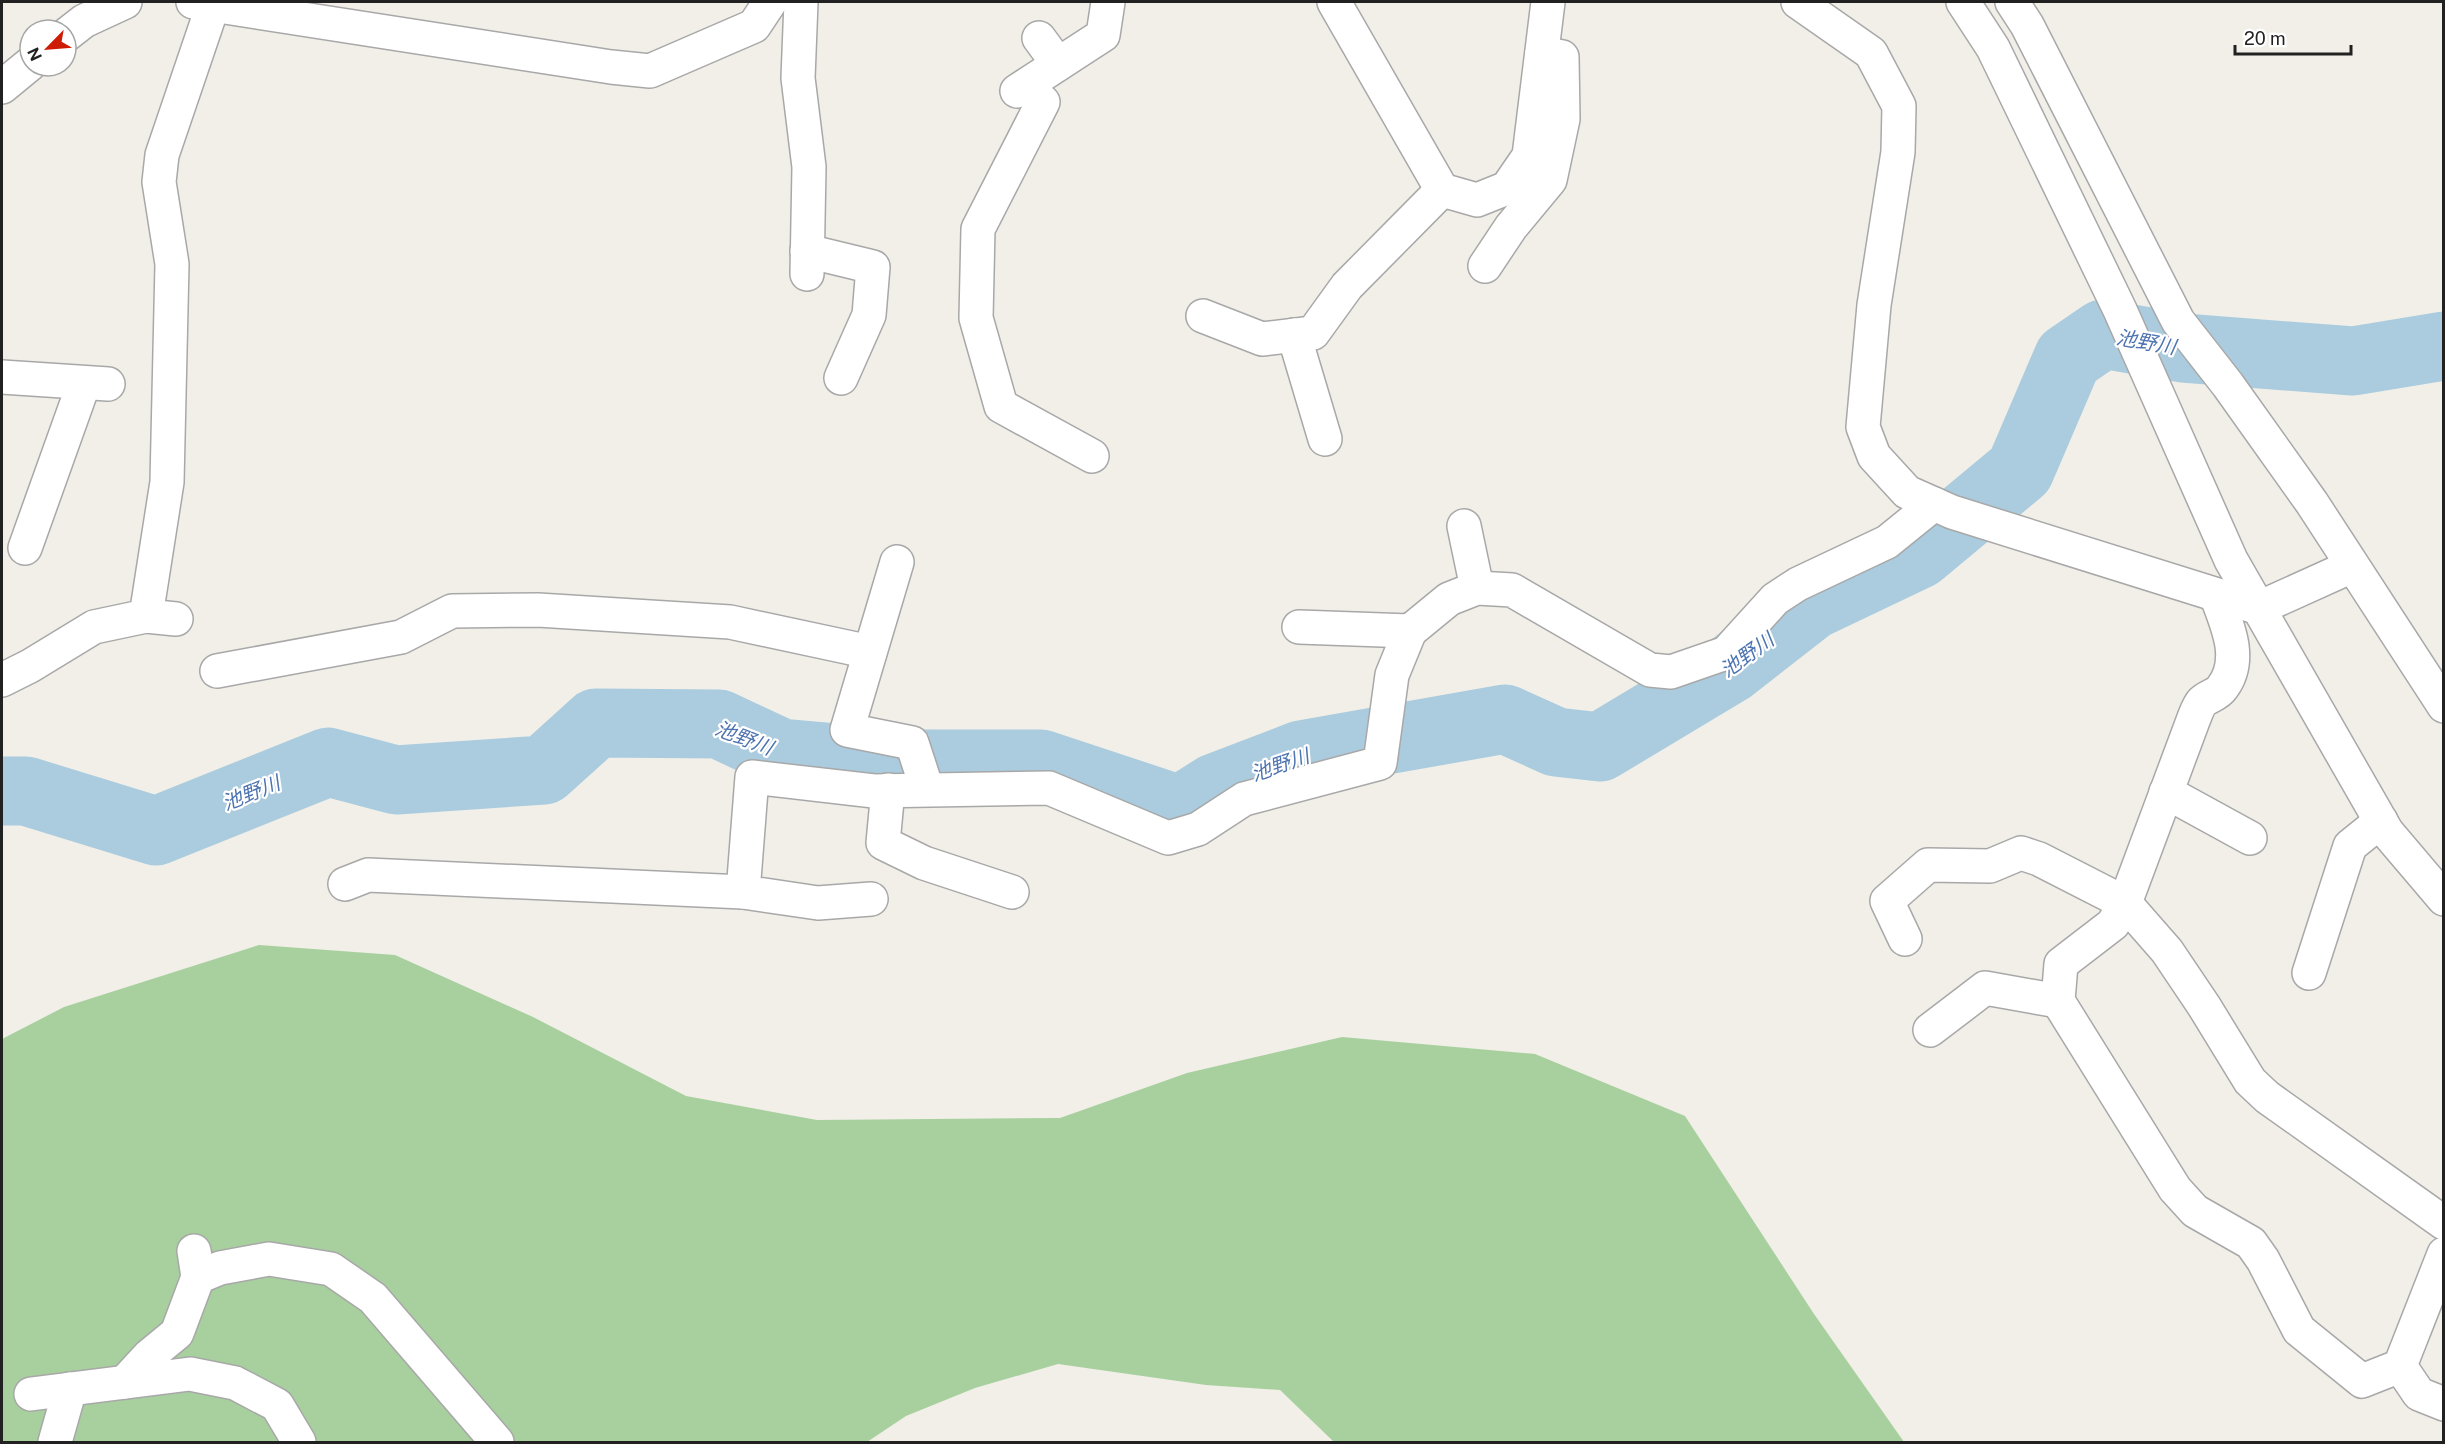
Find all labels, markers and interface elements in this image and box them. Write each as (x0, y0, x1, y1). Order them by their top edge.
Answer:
north arrow (18, 18, 78, 78)
scale bar (2235, 18, 2350, 56)
text: 20 m (2244, 28, 2286, 49)
text: N (24, 44, 46, 64)
water label: 池野川 (2114, 325, 2180, 359)
water label: 池野川 (1716, 626, 1780, 682)
water label: 池野川 (712, 716, 778, 761)
water label: 池野川 (1248, 743, 1314, 786)
water label: 池野川 (219, 770, 285, 815)

